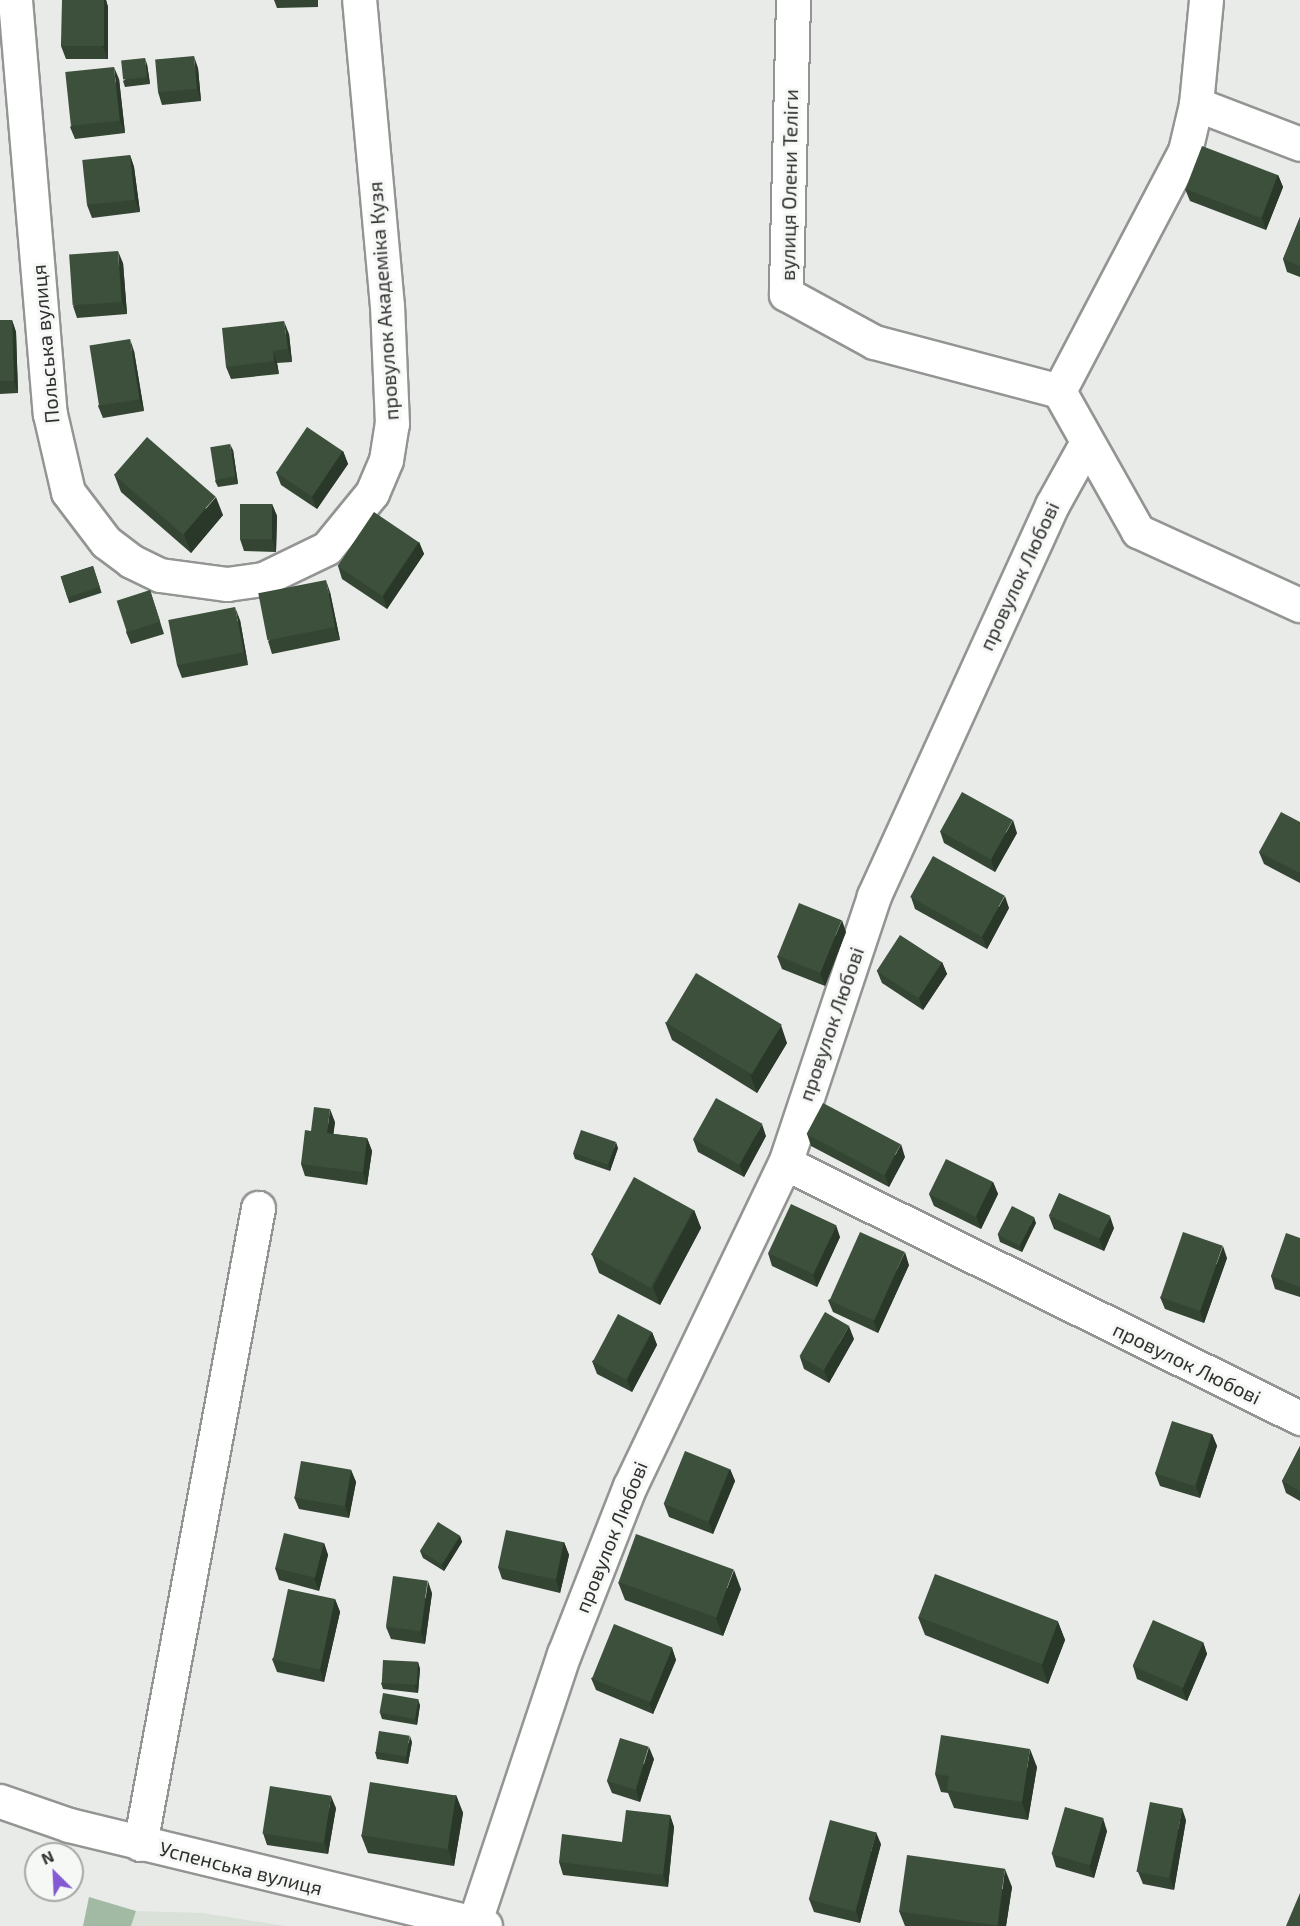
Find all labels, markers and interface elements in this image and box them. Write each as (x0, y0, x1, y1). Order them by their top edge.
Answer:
street label: вулиця Олени Теліги (775, 89, 803, 281)
street label: провулок Академіка Кузя (363, 181, 403, 421)
street label: Польська вулиця (26, 264, 64, 424)
street label: провулок Любові (974, 498, 1064, 654)
street label: провулок Любові (793, 944, 869, 1104)
street label: провулок Любові (1109, 1317, 1265, 1409)
street label: провулок Любові (570, 1458, 652, 1616)
street label: Успенська вулиця (157, 1836, 325, 1900)
north arrow (24, 1842, 84, 1902)
text: N (38, 1846, 56, 1868)

